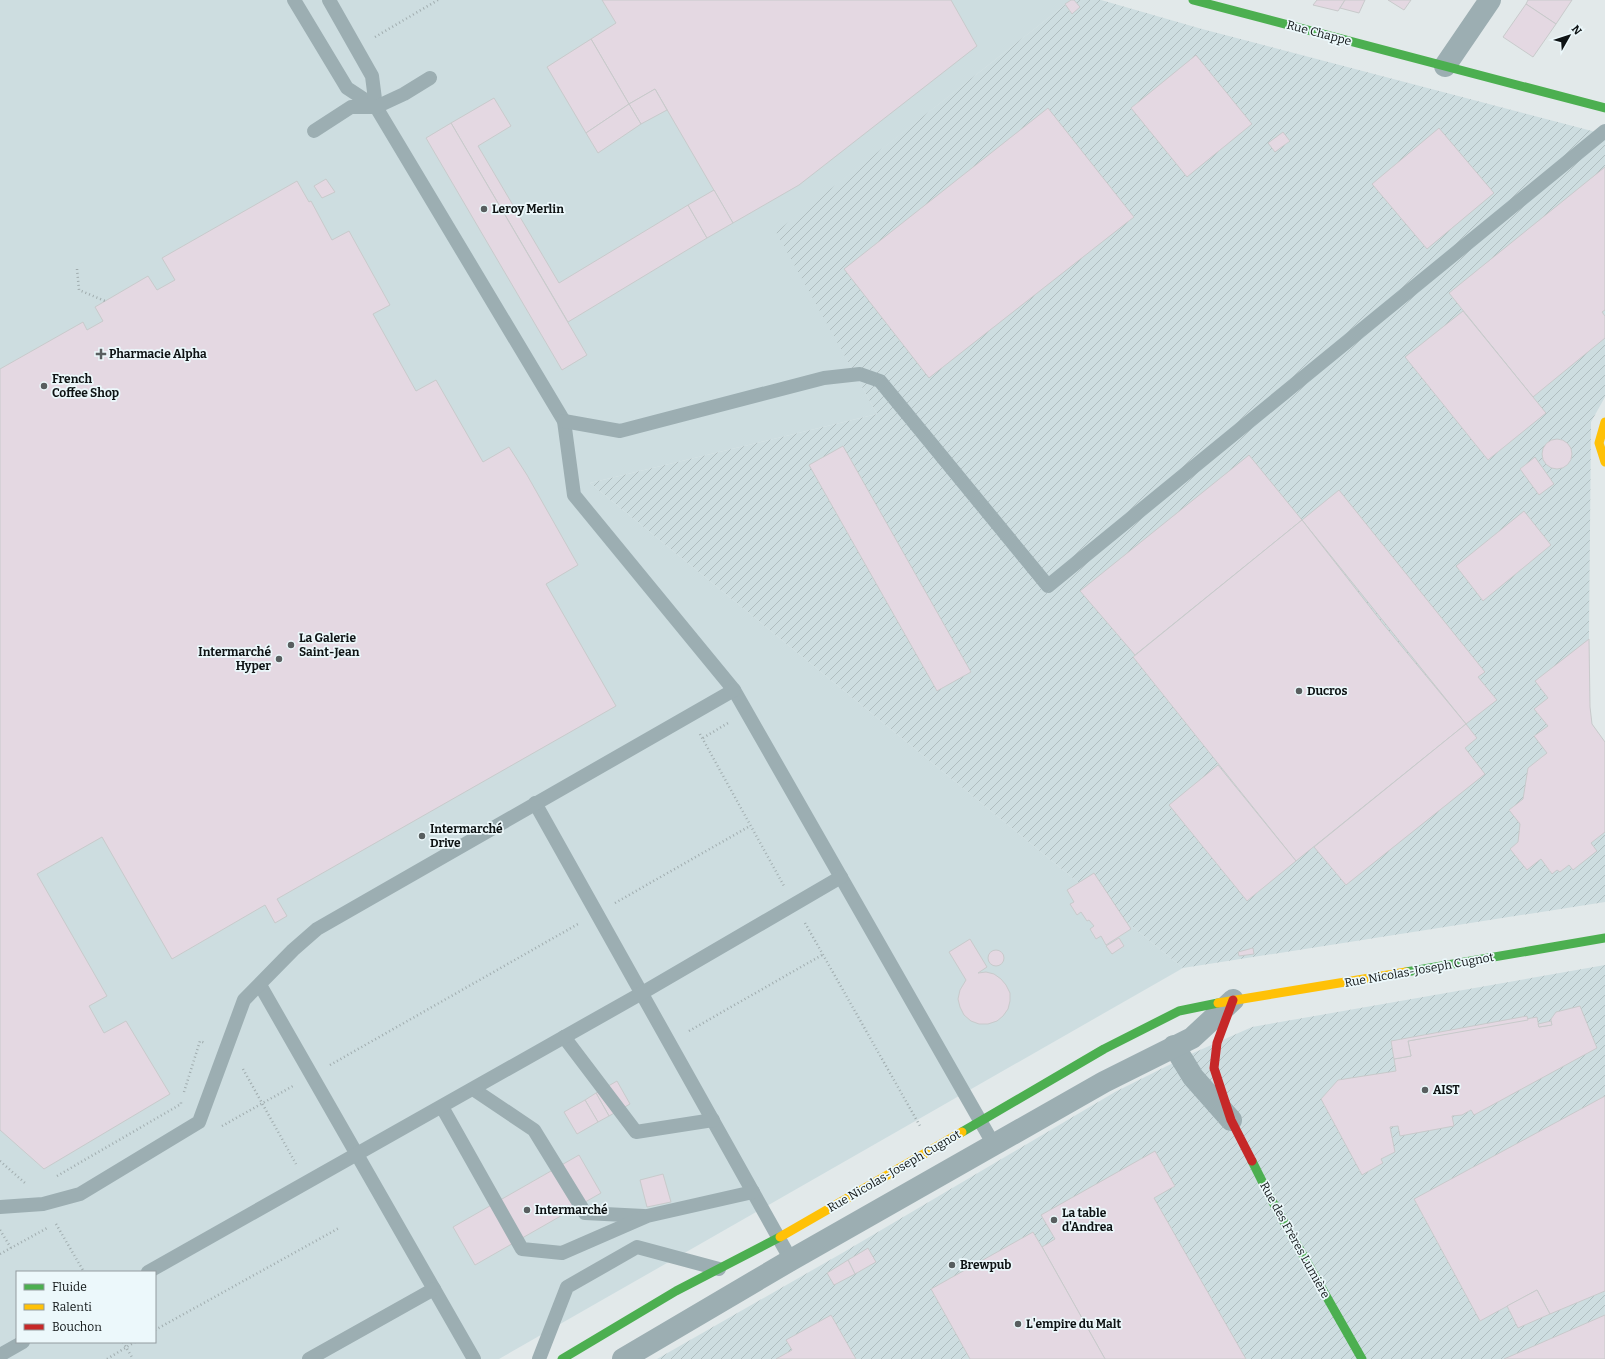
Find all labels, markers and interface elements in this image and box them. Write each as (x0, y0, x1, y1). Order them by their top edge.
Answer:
north arrow (1549, 16, 1589, 56)
street label: Rue Chappe (1285, 18, 1353, 48)
text: N (1569, 23, 1584, 38)
place label: Leroy Merlin (492, 202, 564, 216)
marker: Leroy Merlin (479, 204, 489, 214)
place label: Pharmacie Alpha (109, 347, 207, 361)
marker: Pharmacie Alpha (96, 349, 106, 359)
place label: French Coffee Shop (52, 372, 119, 400)
marker: French Coffee Shop (39, 381, 49, 391)
place label: La Galerie Saint-Jean (299, 631, 360, 659)
marker: La Galerie Saint-Jean (286, 640, 296, 650)
place label: Intermarché Hyper (198, 645, 271, 673)
marker: Intermarché Hyper (274, 654, 284, 664)
place label: Ducros (1307, 684, 1347, 698)
marker: Ducros (1294, 686, 1304, 696)
place label: Intermarché Drive (430, 822, 503, 850)
marker: Intermarché Drive (417, 831, 427, 841)
street label: Rue Nicolas-Joseph Cugnot (1343, 950, 1495, 990)
place label: AIST (1433, 1083, 1460, 1097)
marker: AIST (1420, 1085, 1430, 1095)
street label: Rue Nicolas-Joseph Cugnot (825, 1127, 964, 1215)
street label: Rue des Frères Lumière (1257, 1179, 1333, 1301)
place label: Intermarché (535, 1203, 608, 1217)
marker: Intermarché (522, 1205, 532, 1215)
place label: La table d'Andrea (1062, 1206, 1113, 1234)
marker: La table d'Andrea (1049, 1215, 1059, 1225)
place label: Brewpub (960, 1258, 1011, 1272)
marker: Brewpub (947, 1260, 957, 1270)
legend (16, 1271, 156, 1343)
text: Fluide (52, 1280, 87, 1294)
text: Ralenti (52, 1300, 92, 1314)
place label: L'empire du Malt (1026, 1317, 1122, 1331)
marker: L'empire du Malt (1013, 1319, 1023, 1329)
text: Bouchon (52, 1320, 102, 1334)

